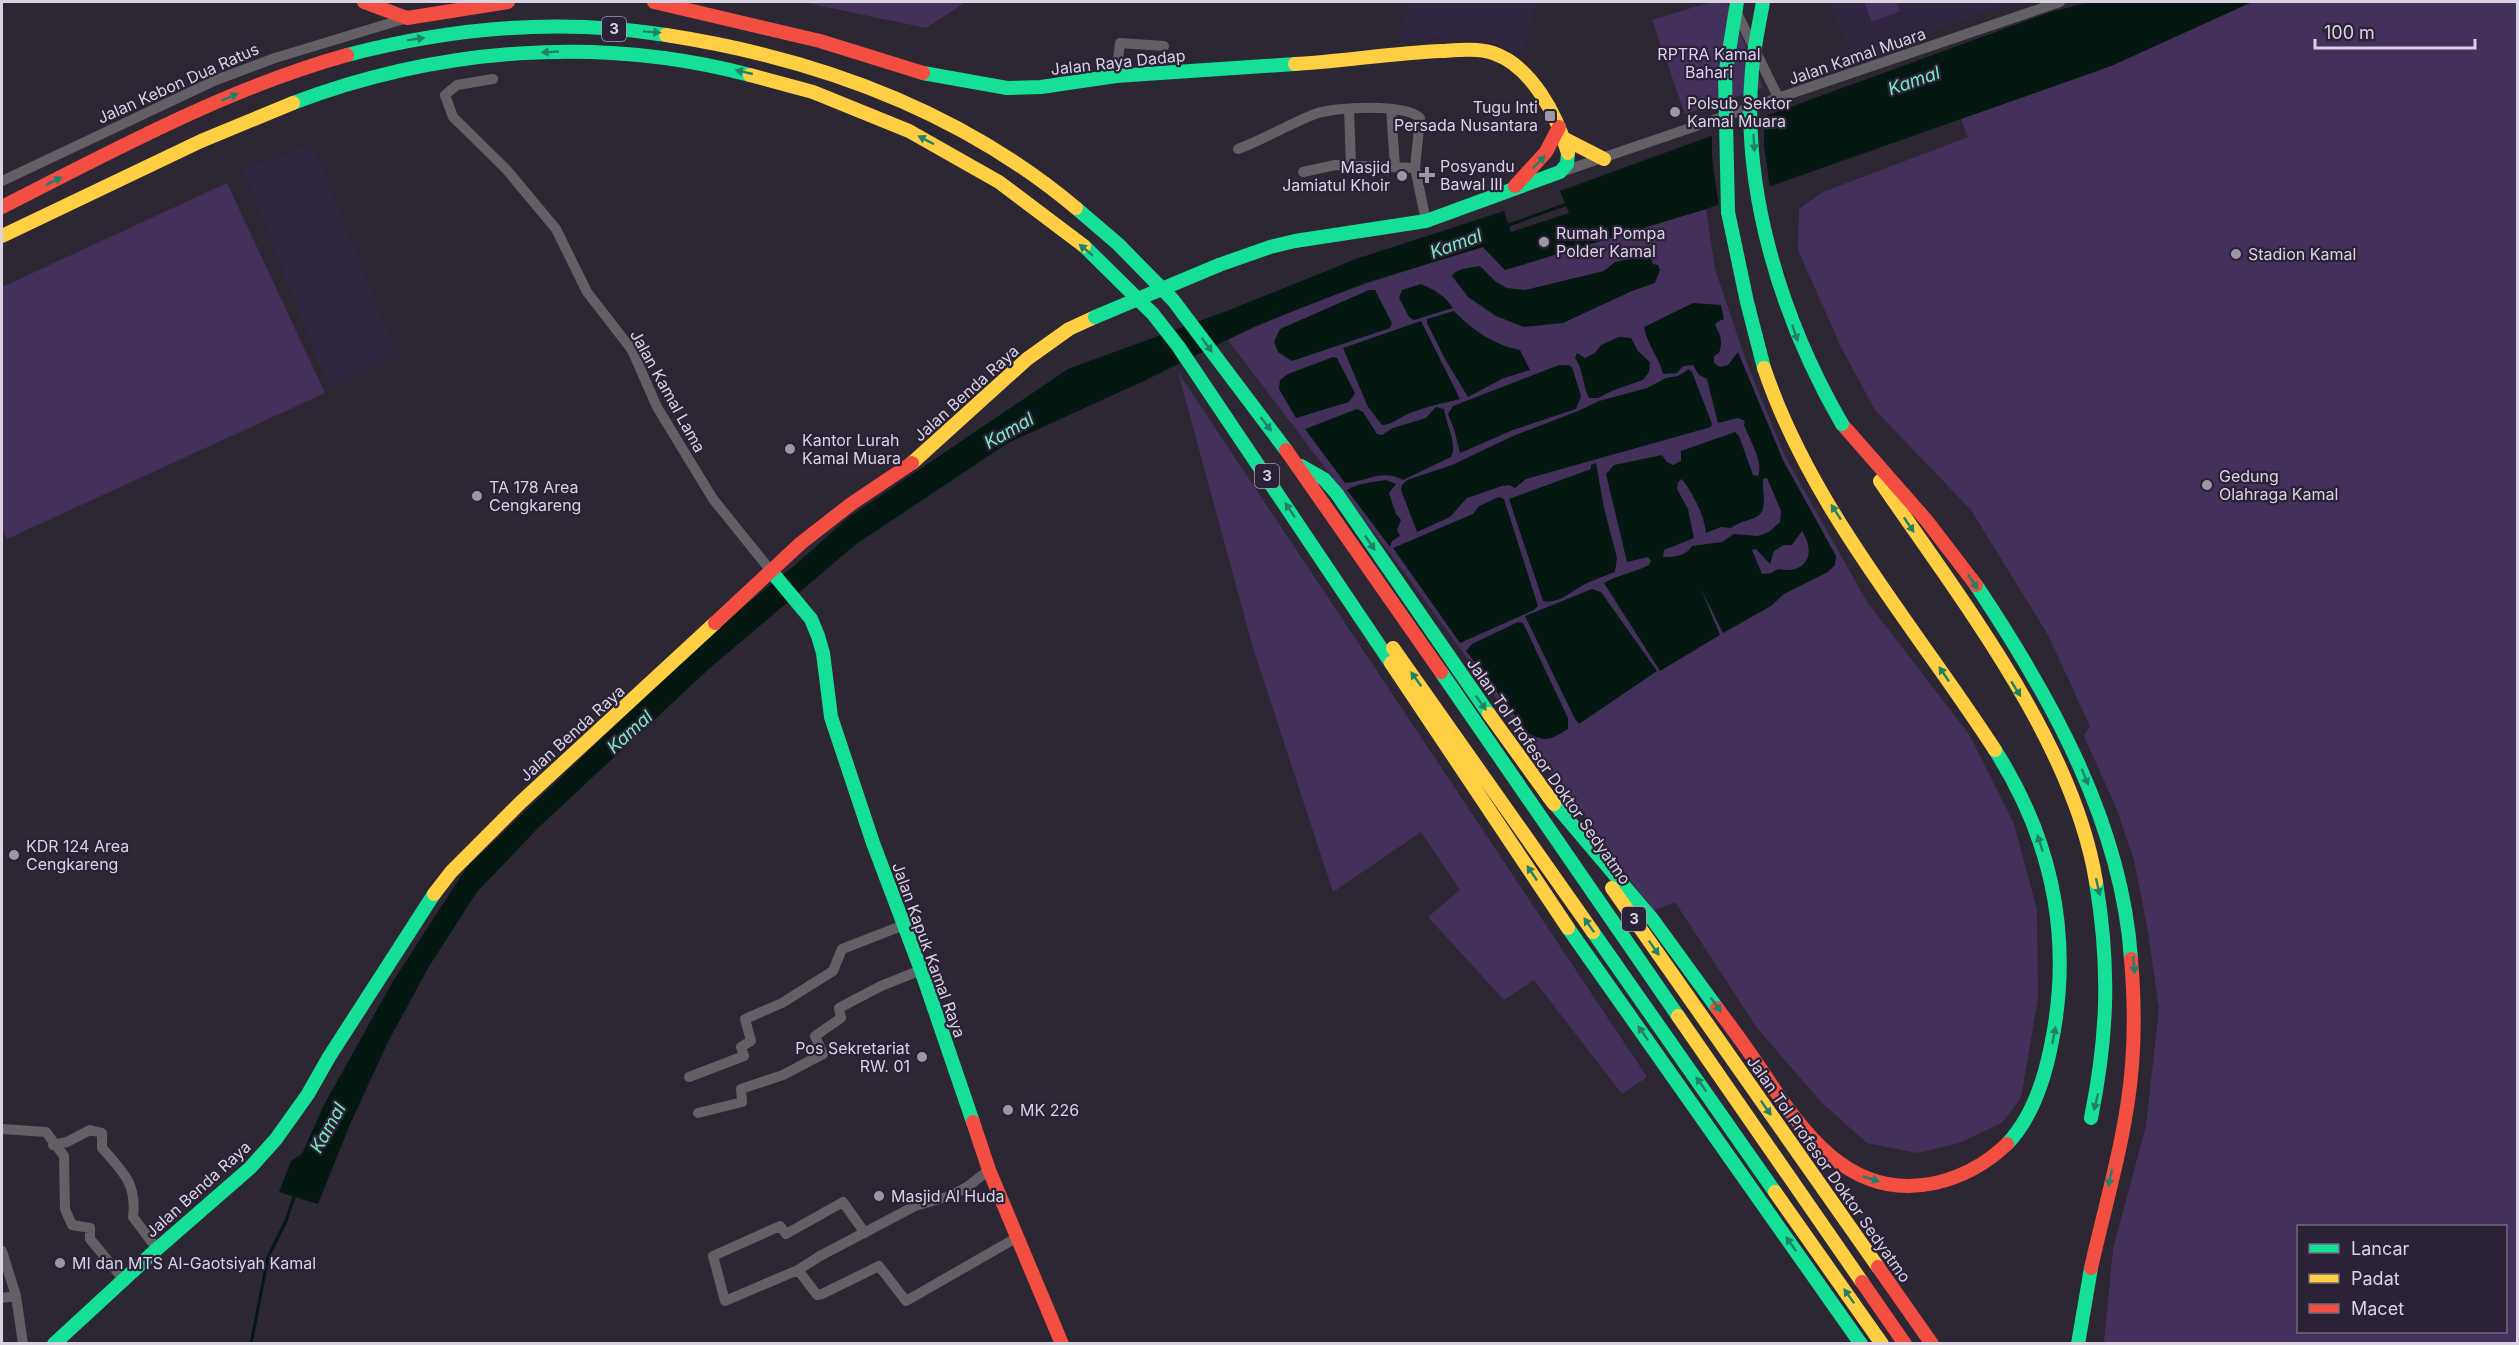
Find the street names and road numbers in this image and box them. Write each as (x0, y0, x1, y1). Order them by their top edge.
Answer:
road number: 3 (602, 17, 626, 41)
street label: Jalan Kamal Muara (1786, 23, 1928, 89)
street label: Jalan Kebon Dua Ratus (94, 38, 262, 128)
street label: Jalan Raya Dadap (1050, 45, 1186, 79)
street label: Jalan Kamal Lama (626, 326, 710, 456)
street label: Jalan Benda Raya (909, 341, 1023, 445)
road number: 3 (1255, 464, 1279, 488)
street label: Jalan Tol Profesor Doktor Sedyatmo (1463, 654, 1635, 888)
street label: Jalan Benda Raya (515, 681, 629, 785)
street label: Jalan Kapuk Kamal Raya (888, 860, 970, 1040)
road number: 3 (1622, 907, 1646, 931)
street label: Jalan Tol Profesor Doktor Sedyatmo (1743, 1052, 1915, 1286)
street label: Jalan Benda Raya (141, 1137, 255, 1241)

